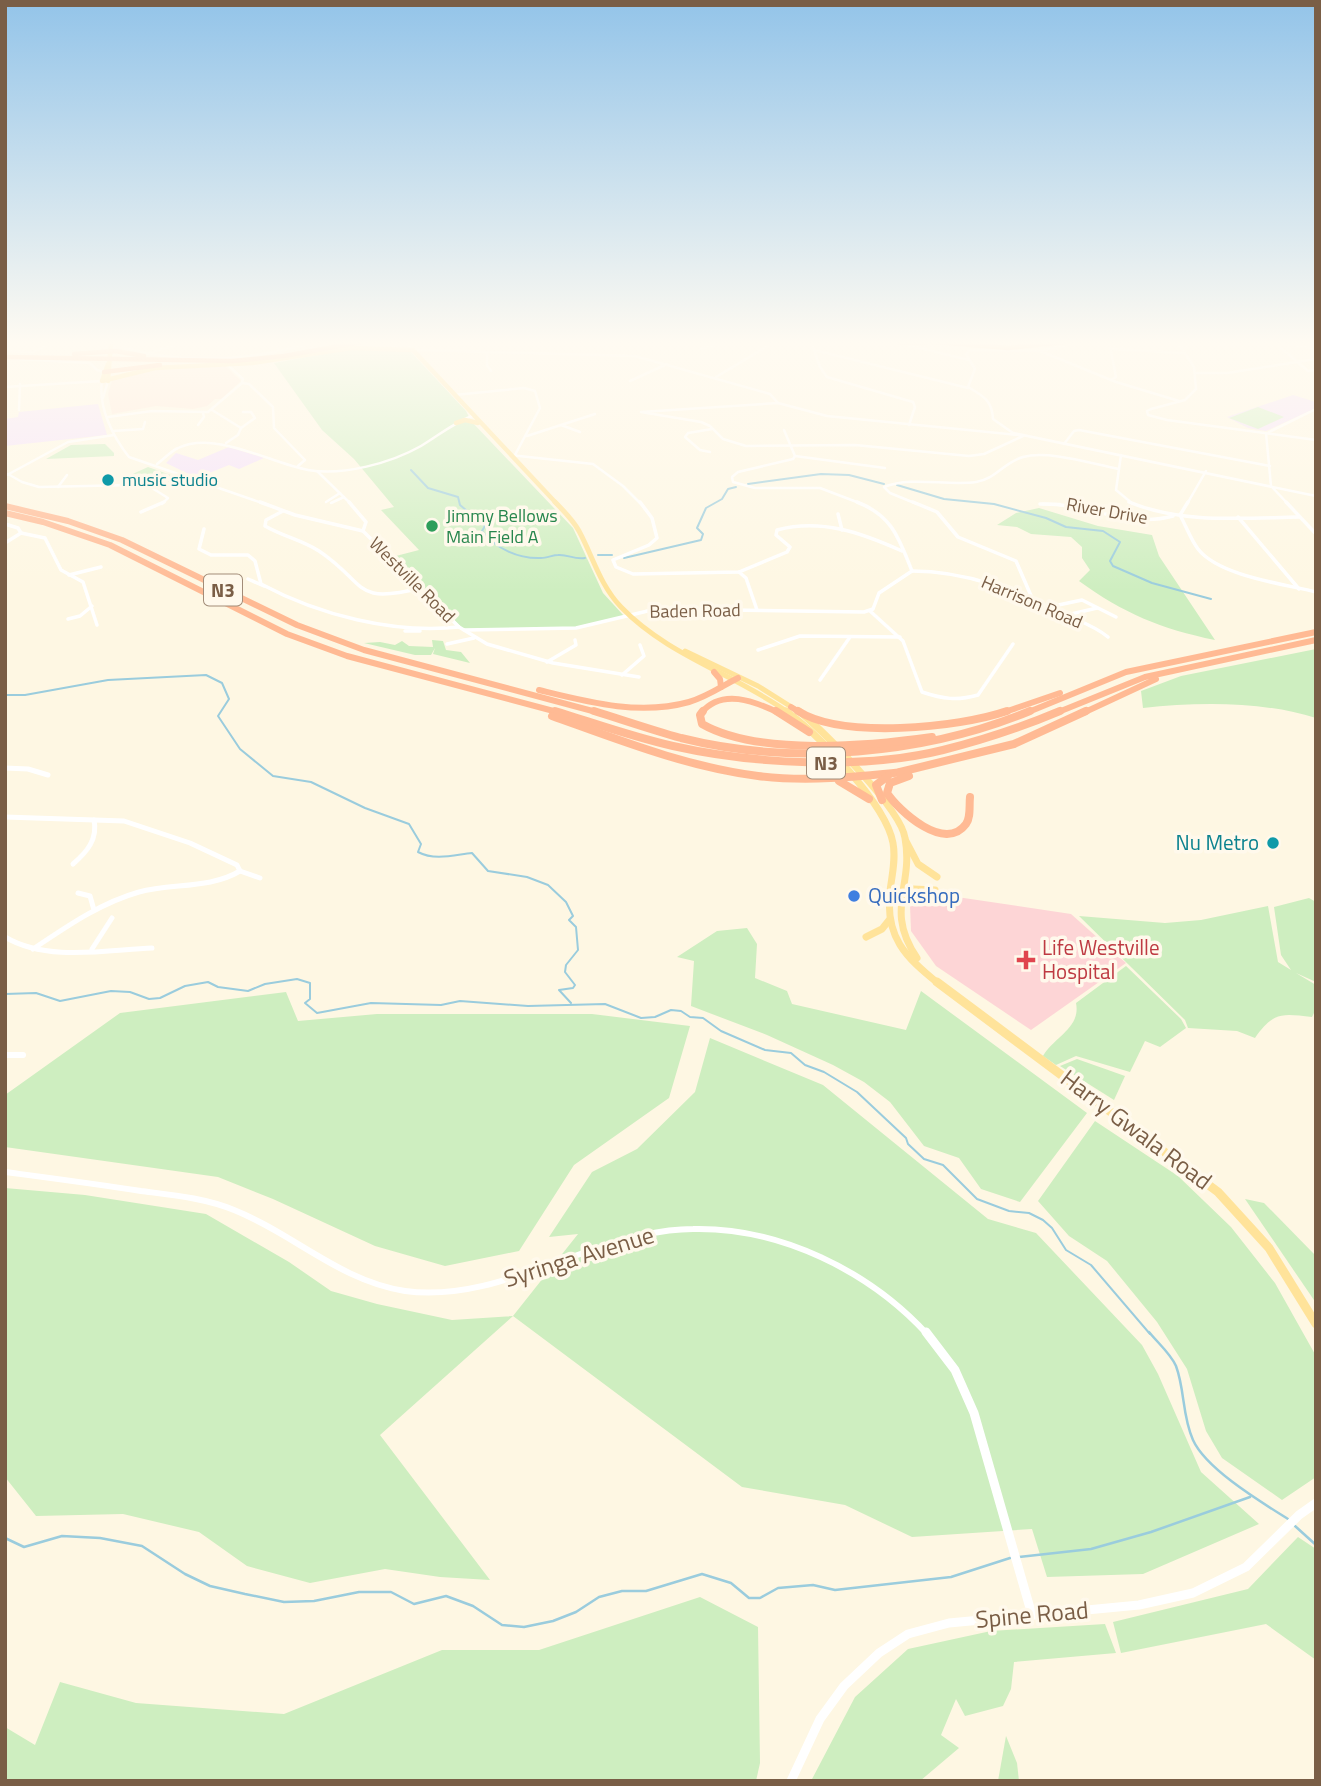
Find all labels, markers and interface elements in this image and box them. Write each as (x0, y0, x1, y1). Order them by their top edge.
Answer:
place label: music studio (122, 466, 218, 493)
marker: music studio (100, 472, 116, 488)
street label: River Drive (1064, 490, 1150, 531)
place label: Jimmy Bellows Main Field A (446, 502, 558, 550)
marker: Jimmy Bellows Main Field A (424, 518, 440, 534)
street label: Westville Road (363, 530, 462, 629)
street label: Harrison Road (977, 568, 1087, 635)
road number: N3 (204, 575, 242, 606)
street label: Baden Road (649, 596, 741, 625)
road number: N3 (807, 748, 845, 778)
place label: Nu Metro (1175, 826, 1259, 858)
marker: Nu Metro (1265, 835, 1281, 851)
place label: Quickshop (868, 879, 960, 911)
marker: Quickshop (846, 888, 862, 904)
place label: Life Westville Hospital (1042, 931, 1160, 987)
marker: Life Westville Hospital (1016, 950, 1036, 970)
street label: Harry Gwala Road (1053, 1060, 1220, 1198)
street label: Syringa Avenue (499, 1216, 658, 1296)
street label: Spine Road (974, 1591, 1090, 1637)

